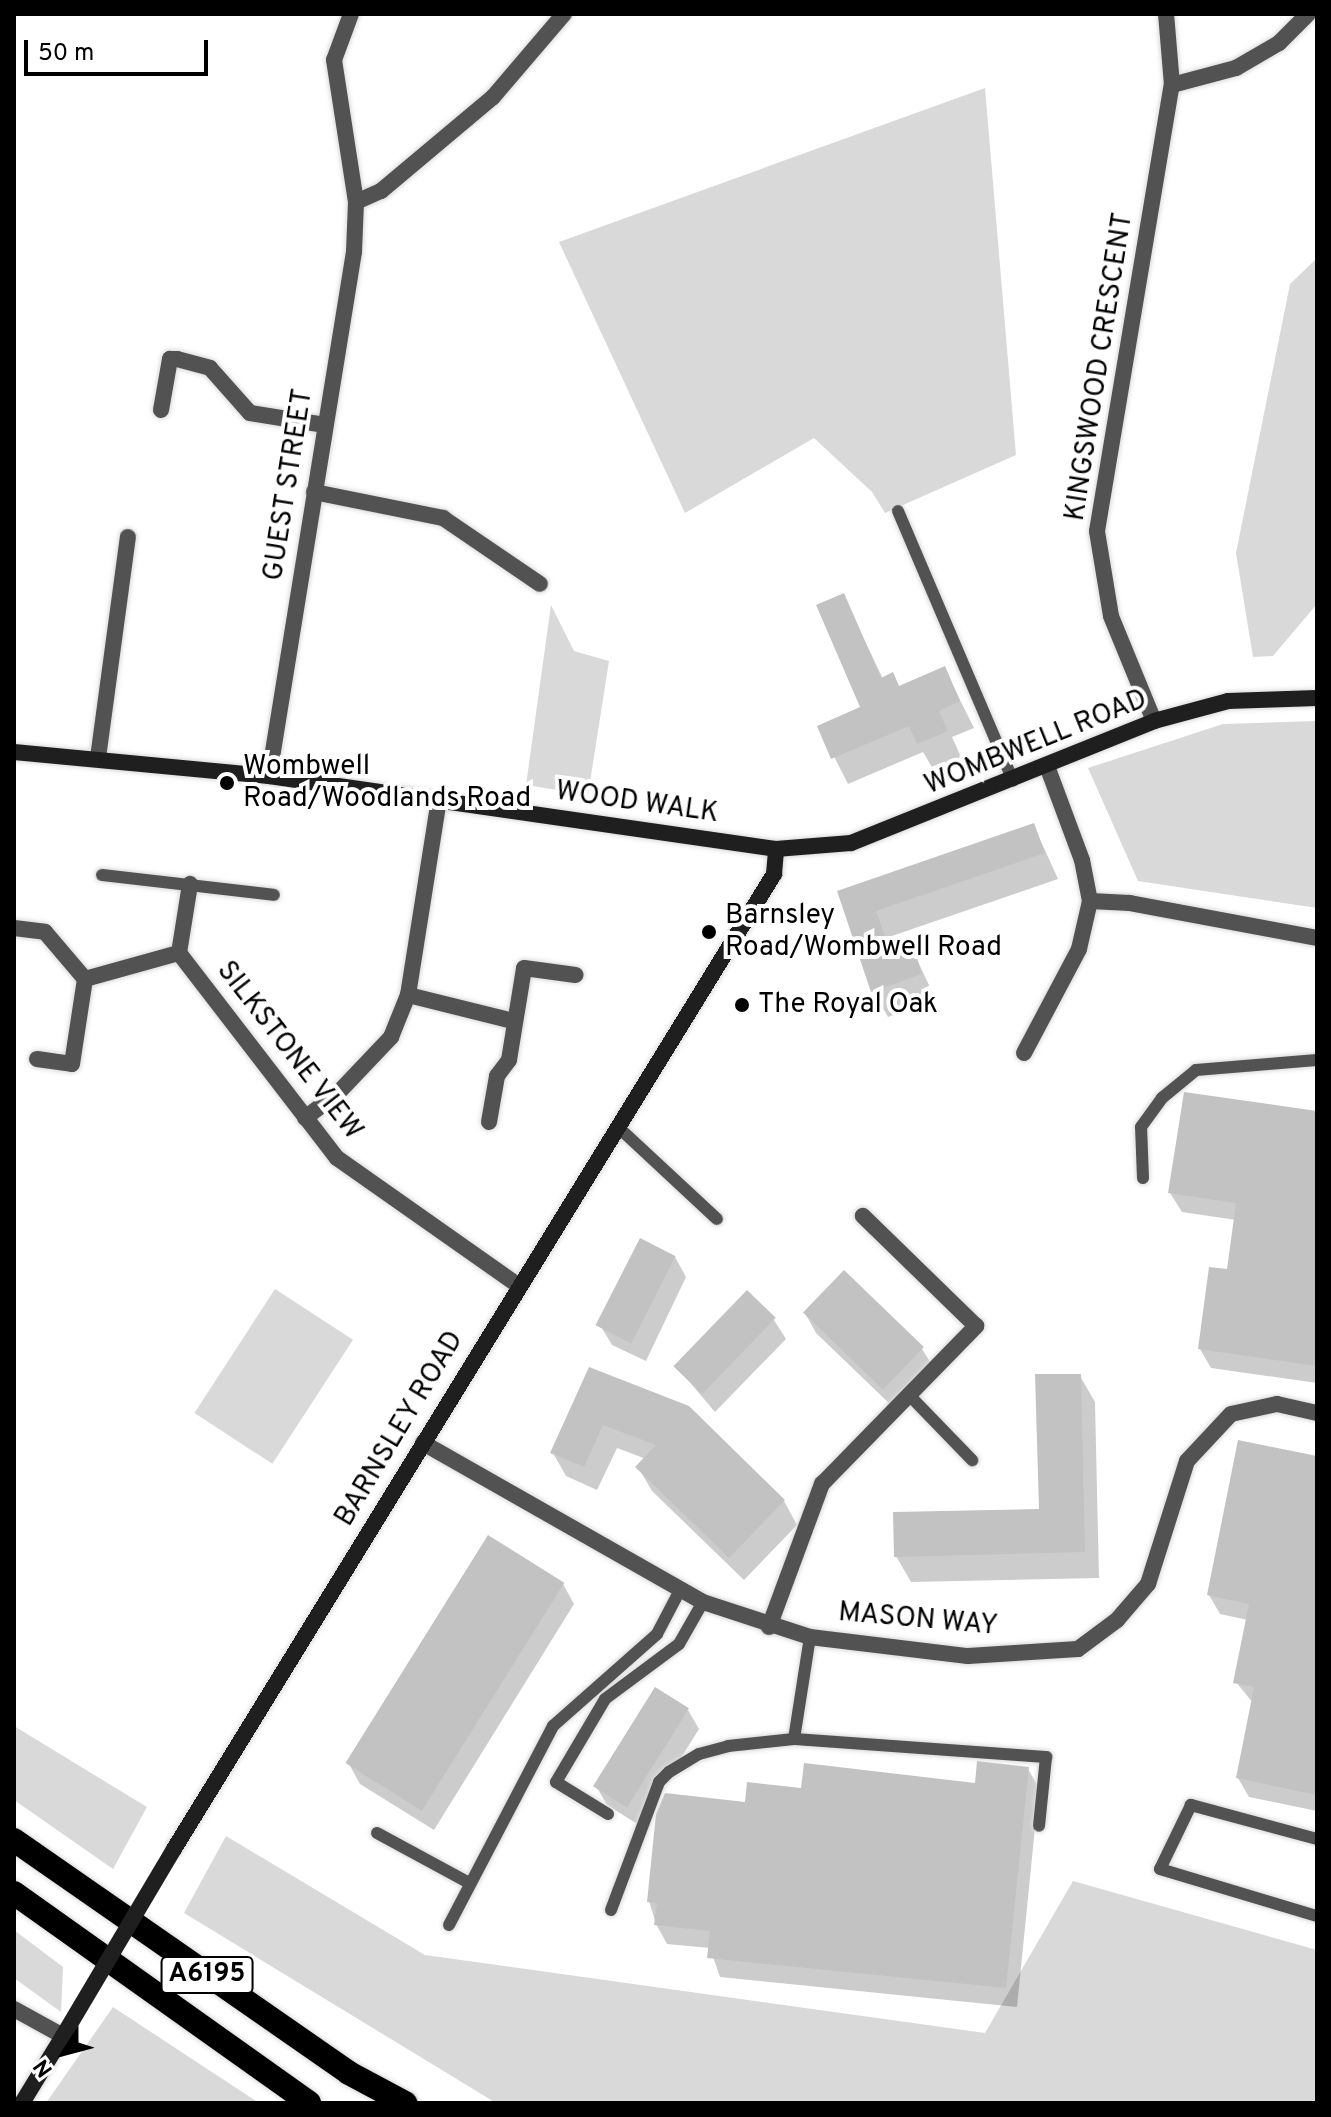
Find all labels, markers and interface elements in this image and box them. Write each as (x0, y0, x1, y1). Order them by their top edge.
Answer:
scale bar (28, 24, 212, 74)
text: 50 m (38, 39, 94, 69)
street label: KINGSWOOD CRESCENT (1059, 211, 1141, 523)
street label: GUEST STREET (257, 386, 321, 584)
street label: WOMBWELL ROAD (920, 683, 1152, 803)
place label: Wombwell Road/Woodlands Road (243, 750, 531, 816)
marker: Wombwell Road/Woodlands Road (218, 774, 236, 792)
street label: WOOD WALK (553, 775, 721, 831)
place label: Barnsley Road/Wombwell Road (725, 899, 1002, 965)
marker: Barnsley Road/Wombwell Road (700, 923, 718, 941)
street label: SILKSTONE VIEW (208, 955, 370, 1147)
place label: The Royal Oak (758, 988, 938, 1022)
marker: The Royal Oak (733, 996, 751, 1014)
street label: BARNSLEY ROAD (328, 1325, 472, 1533)
street label: MASON WAY (837, 1596, 999, 1644)
road number: A6195 (159, 1953, 255, 1997)
north arrow (24, 2013, 104, 2093)
text: N (29, 2053, 60, 2082)

